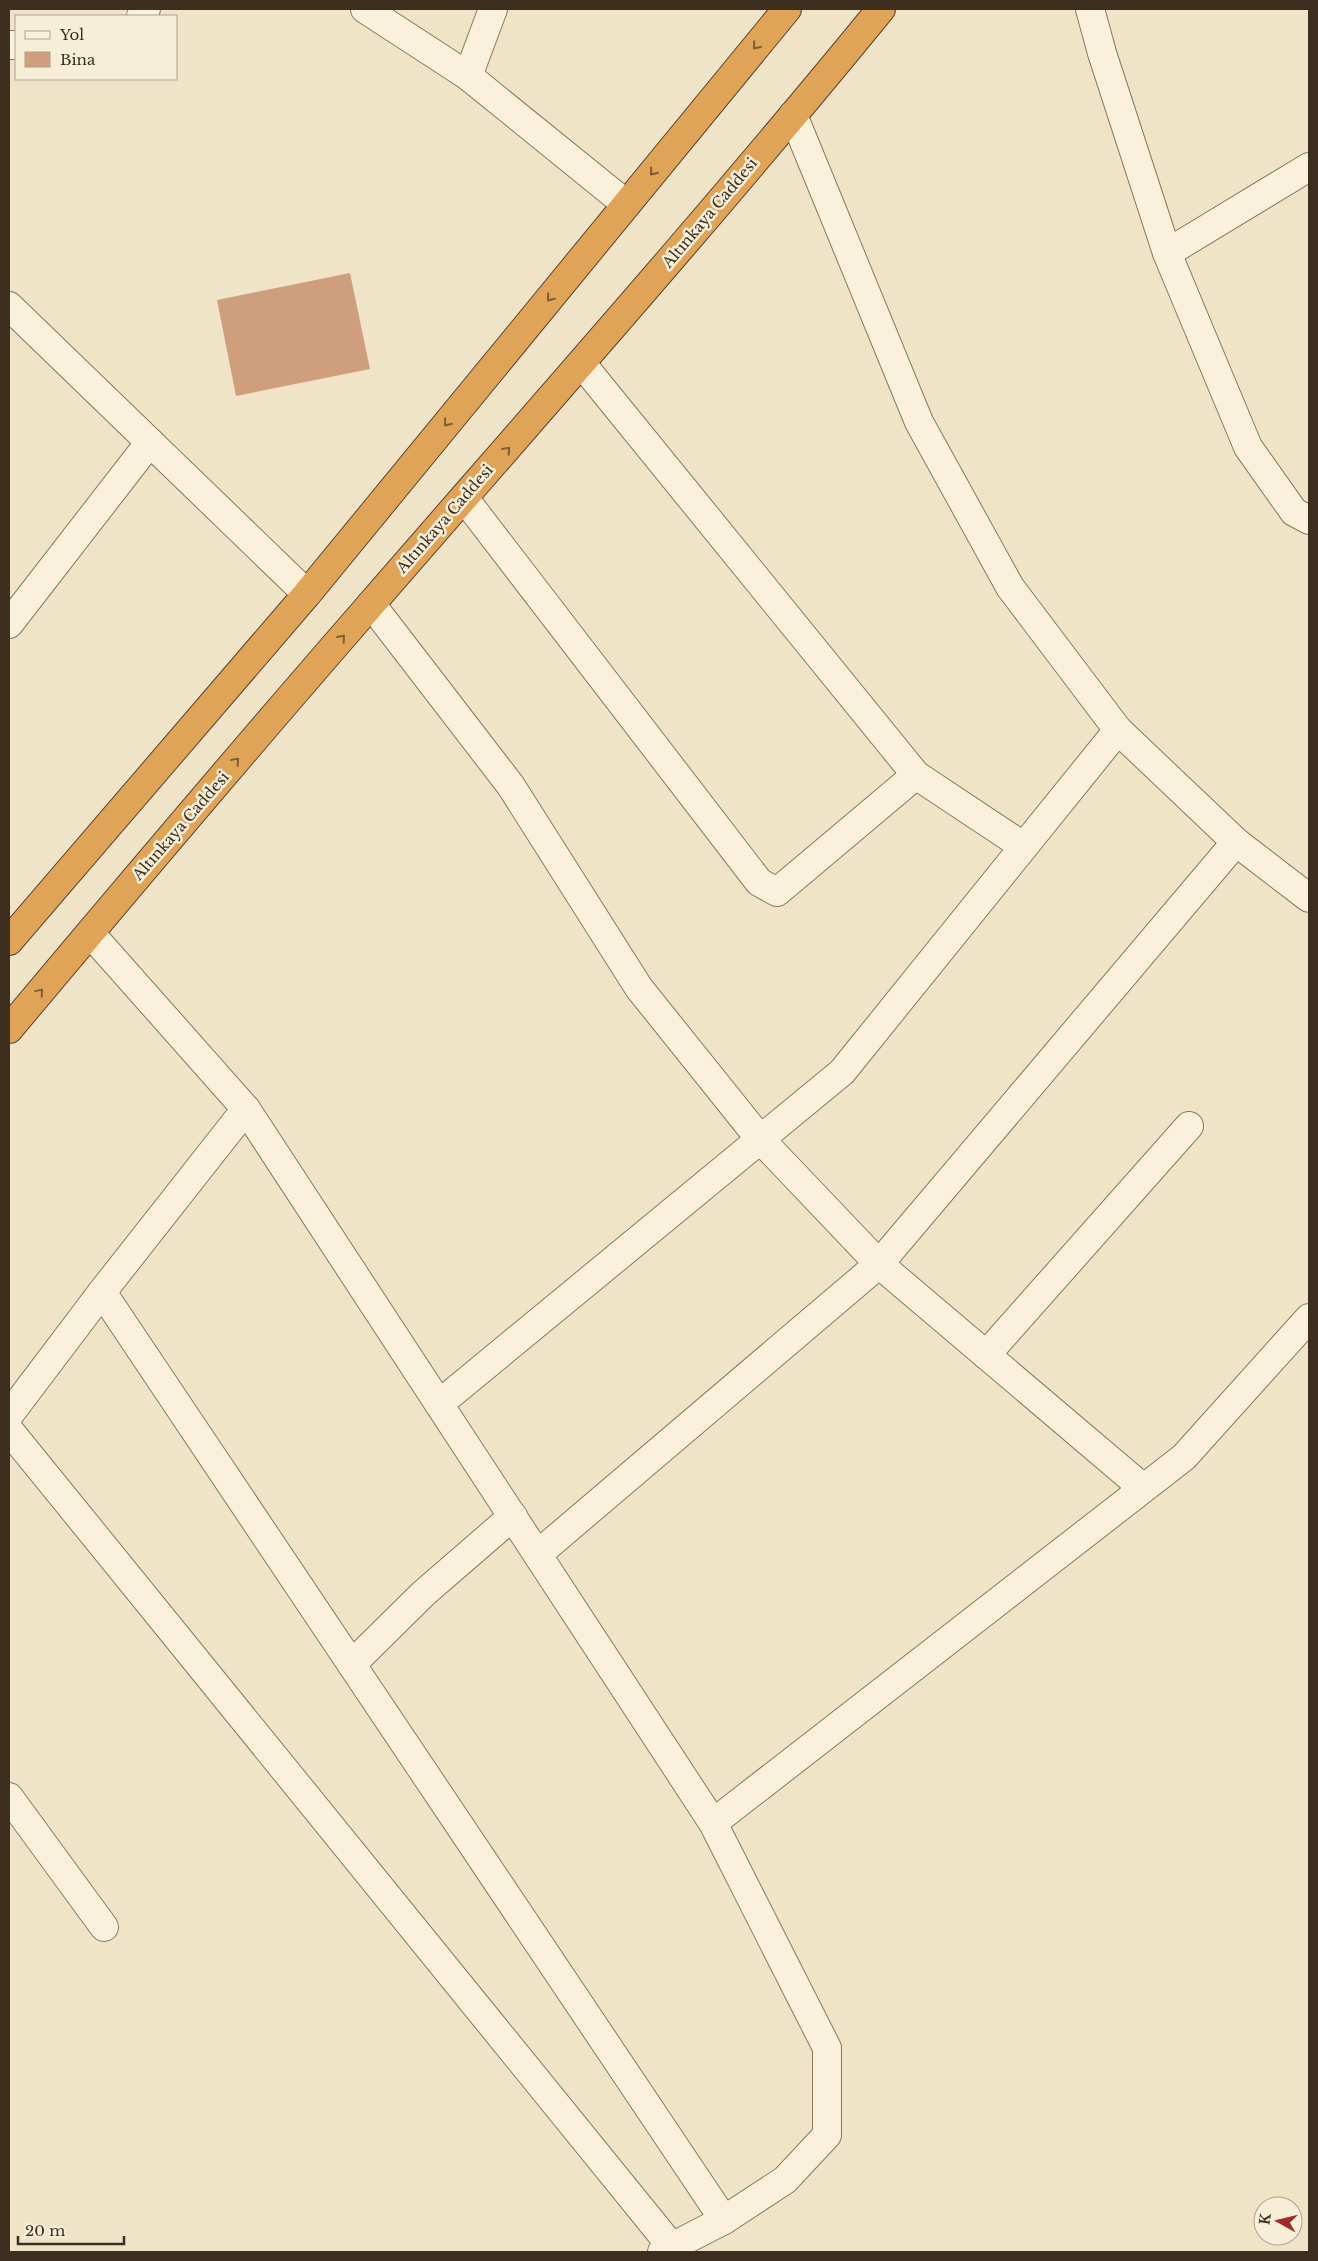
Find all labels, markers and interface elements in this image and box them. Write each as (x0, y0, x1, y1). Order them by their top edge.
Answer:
legend (15, 15, 178, 80)
text: Yol (59, 25, 84, 44)
one-way arrow (753, 41, 762, 50)
text: Bina (60, 50, 96, 69)
street label: Altınkaya Caddesi (657, 154, 761, 272)
one-way arrow (651, 166, 659, 175)
one-way arrow (547, 292, 556, 301)
one-way arrow (444, 417, 452, 426)
one-way arrow (501, 446, 510, 455)
street label: Altınkaya Caddesi (392, 460, 497, 578)
one-way arrow (336, 634, 345, 643)
one-way arrow (231, 758, 240, 767)
street label: Altınkaya Caddesi (128, 767, 233, 885)
one-way arrow (35, 988, 44, 997)
north arrow (1253, 2196, 1303, 2246)
text: K (1255, 2212, 1275, 2226)
scale bar (18, 2214, 124, 2246)
text: 20 m (25, 2221, 65, 2240)

